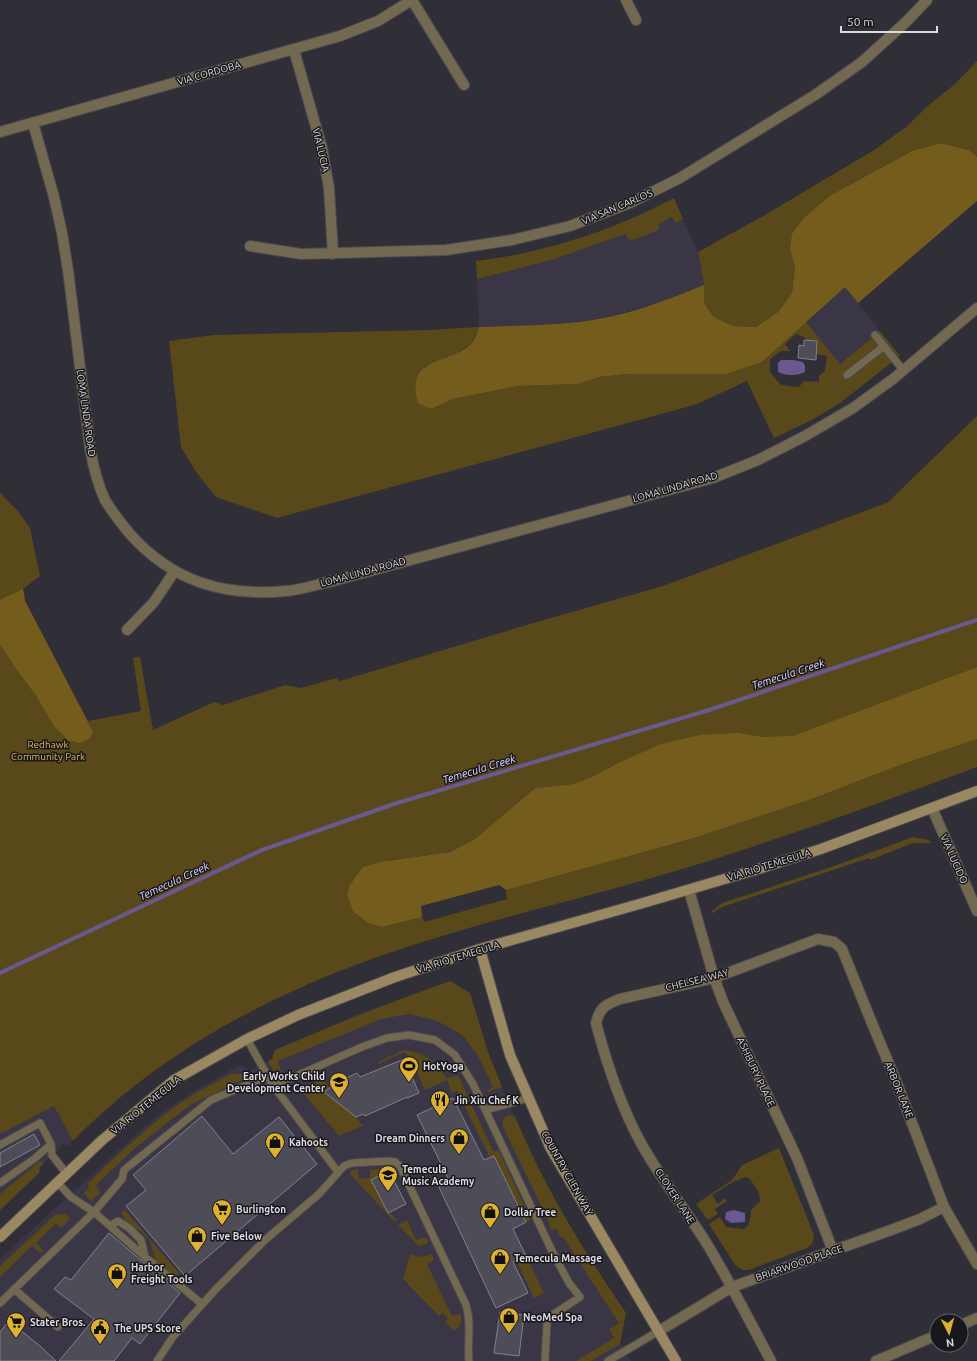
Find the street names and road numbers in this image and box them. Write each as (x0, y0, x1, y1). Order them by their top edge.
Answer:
street label: VIA CORDOBA (176, 59, 242, 87)
street label: VIA LUCIA (311, 127, 332, 174)
street label: VIA SAN CARLOS (580, 187, 654, 227)
street label: LOMA LINDA ROAD (74, 369, 98, 457)
street label: LOMA LINDA ROAD (631, 470, 719, 504)
street label: LOMA LINDA ROAD (319, 555, 407, 589)
street label: VIA LUCIDO (938, 833, 970, 886)
street label: VIA RIO TEMECULA (726, 847, 813, 883)
street label: VIA RIO TEMECULA (415, 939, 502, 975)
street label: CHELSEA WAY (664, 967, 730, 993)
street label: ASHBURY PLACE (735, 1035, 777, 1109)
street label: ARBOR LANE (883, 1060, 915, 1120)
street label: VIA RIO TEMECULA (109, 1073, 184, 1137)
street label: COUNTRY GLEN WAY (539, 1129, 595, 1217)
street label: CLOVER LANE (653, 1166, 697, 1226)
street label: BRIARWOOD PLACE (754, 1243, 844, 1283)

